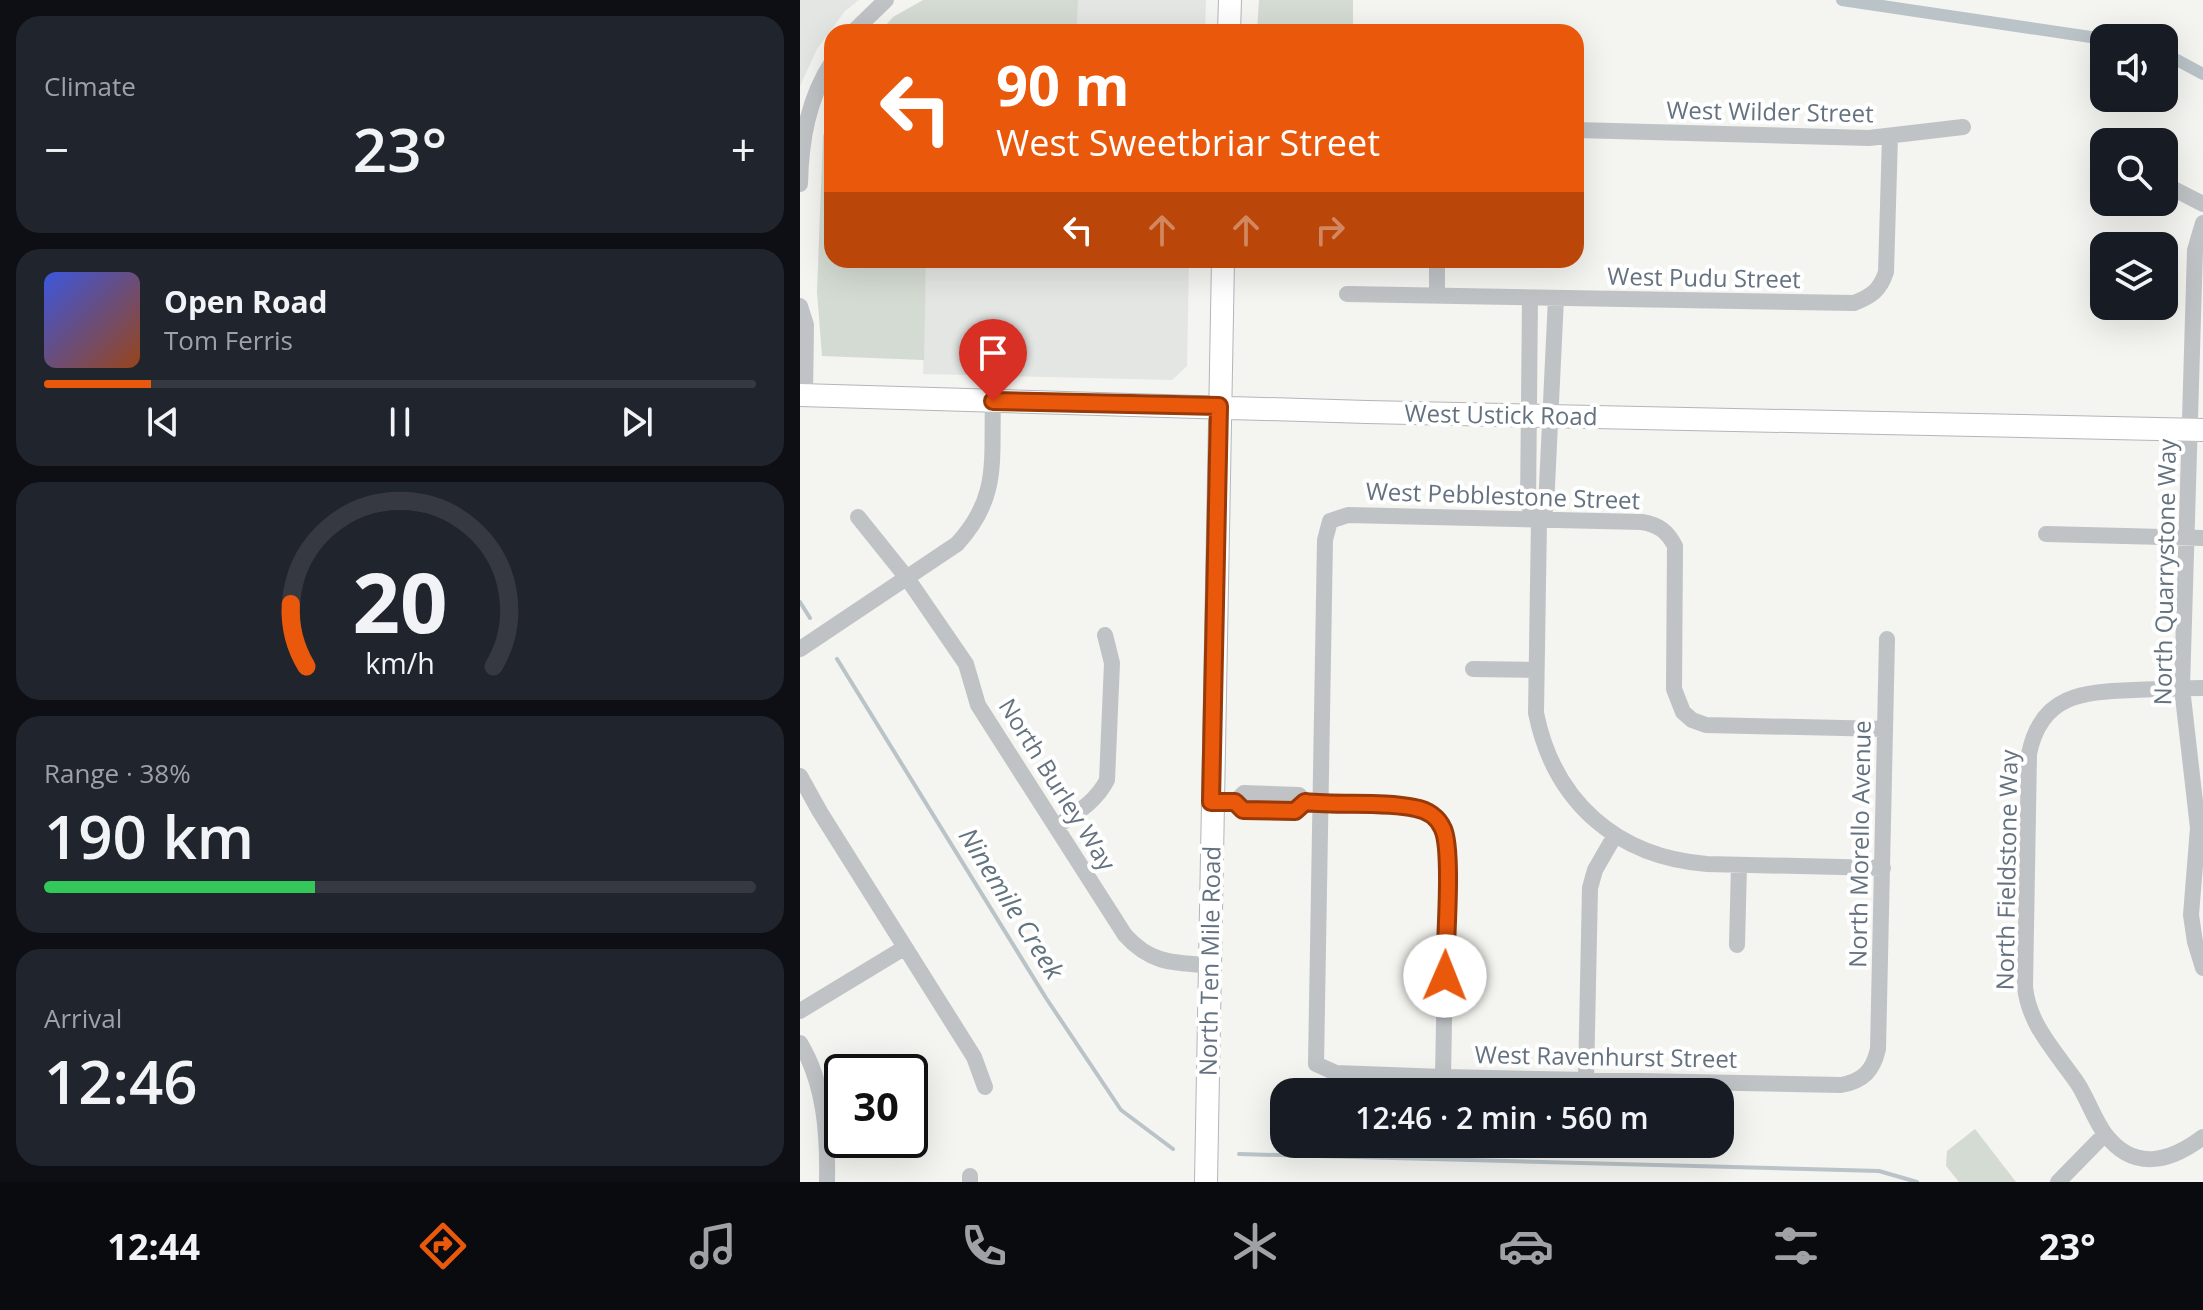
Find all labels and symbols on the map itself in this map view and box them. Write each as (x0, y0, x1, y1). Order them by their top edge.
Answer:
street label: West Wilder Street (1666, 93, 1874, 129)
street label: West Pudu Street (1607, 259, 1801, 295)
pin (959, 319, 1027, 401)
street label: West Ustick Road (1404, 396, 1598, 432)
street label: North Quarrystone Way (2145, 437, 2183, 706)
street label: West Pebblestone Street (1365, 474, 1641, 516)
street label: North Burley Way (992, 692, 1125, 877)
street label: North Morello Avenue (1840, 720, 1878, 968)
street label: North Fieldstone Way (1987, 748, 2025, 991)
water label: Ninemile Creek (951, 820, 1074, 987)
street label: North Ten Mile Road (1190, 846, 1228, 1076)
position arrow (1403, 934, 1487, 1018)
street label: West Ravenhurst Street (1474, 1037, 1738, 1075)
speed limit sign: 30 (824, 1054, 928, 1158)

